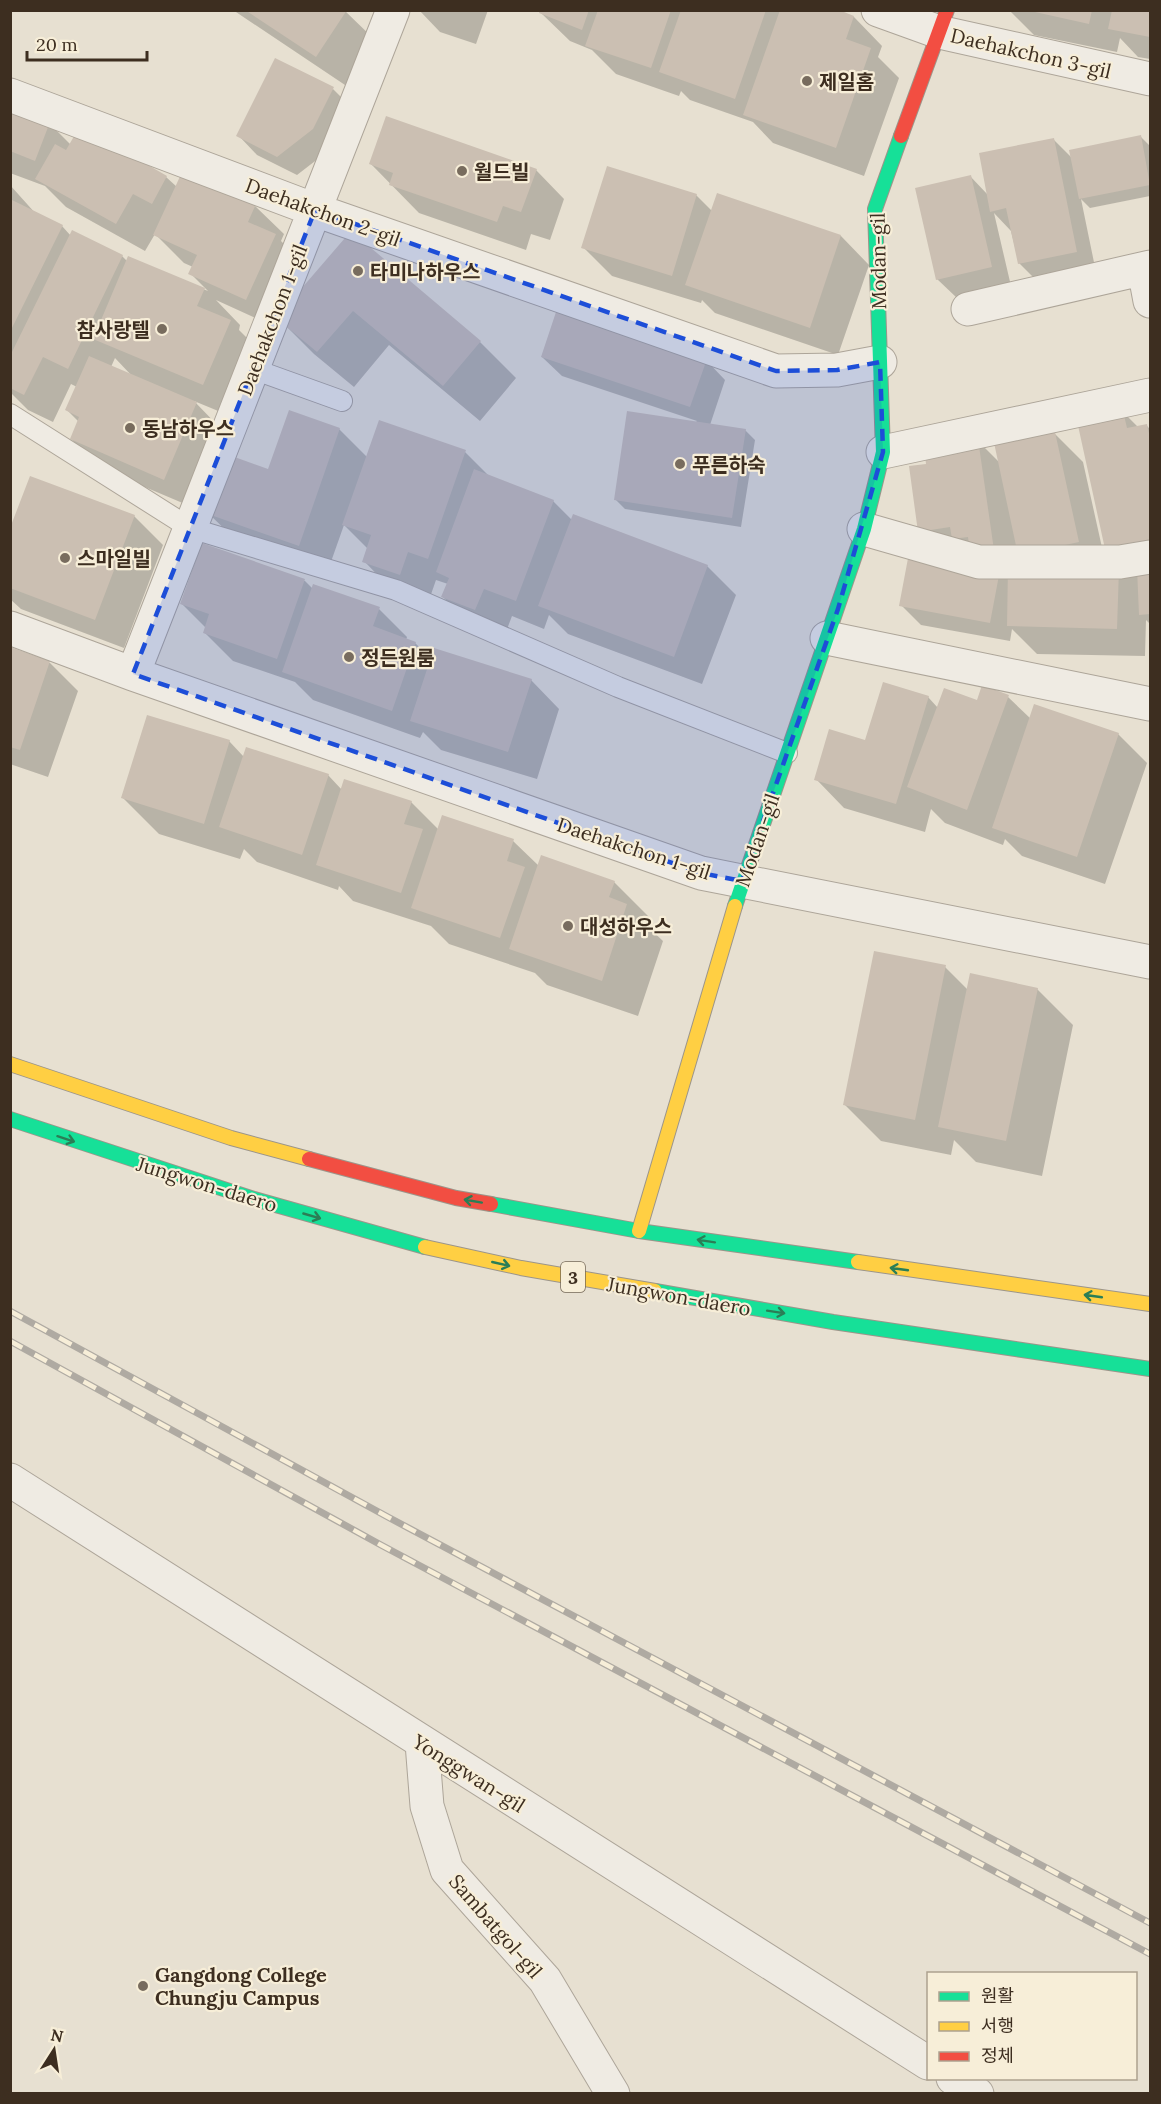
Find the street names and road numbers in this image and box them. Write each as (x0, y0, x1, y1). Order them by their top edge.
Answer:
street label: Daehakchon 3-gil (948, 22, 1114, 84)
street label: Daehakchon 2-gil (242, 172, 404, 252)
street label: Modan-gil (865, 212, 891, 310)
street label: Daehakchon 1-gil (232, 241, 312, 399)
street label: Modan-gil (729, 790, 785, 890)
street label: Daehakchon 1-gil (554, 811, 714, 885)
street label: Jungwon-daero (133, 1150, 280, 1217)
road number: 3 (561, 1262, 585, 1292)
street label: Jungwon-daero (604, 1271, 753, 1321)
street label: Yonggwan-gil (407, 1728, 530, 1818)
street label: Sambatgol-gil (444, 1869, 548, 1983)

